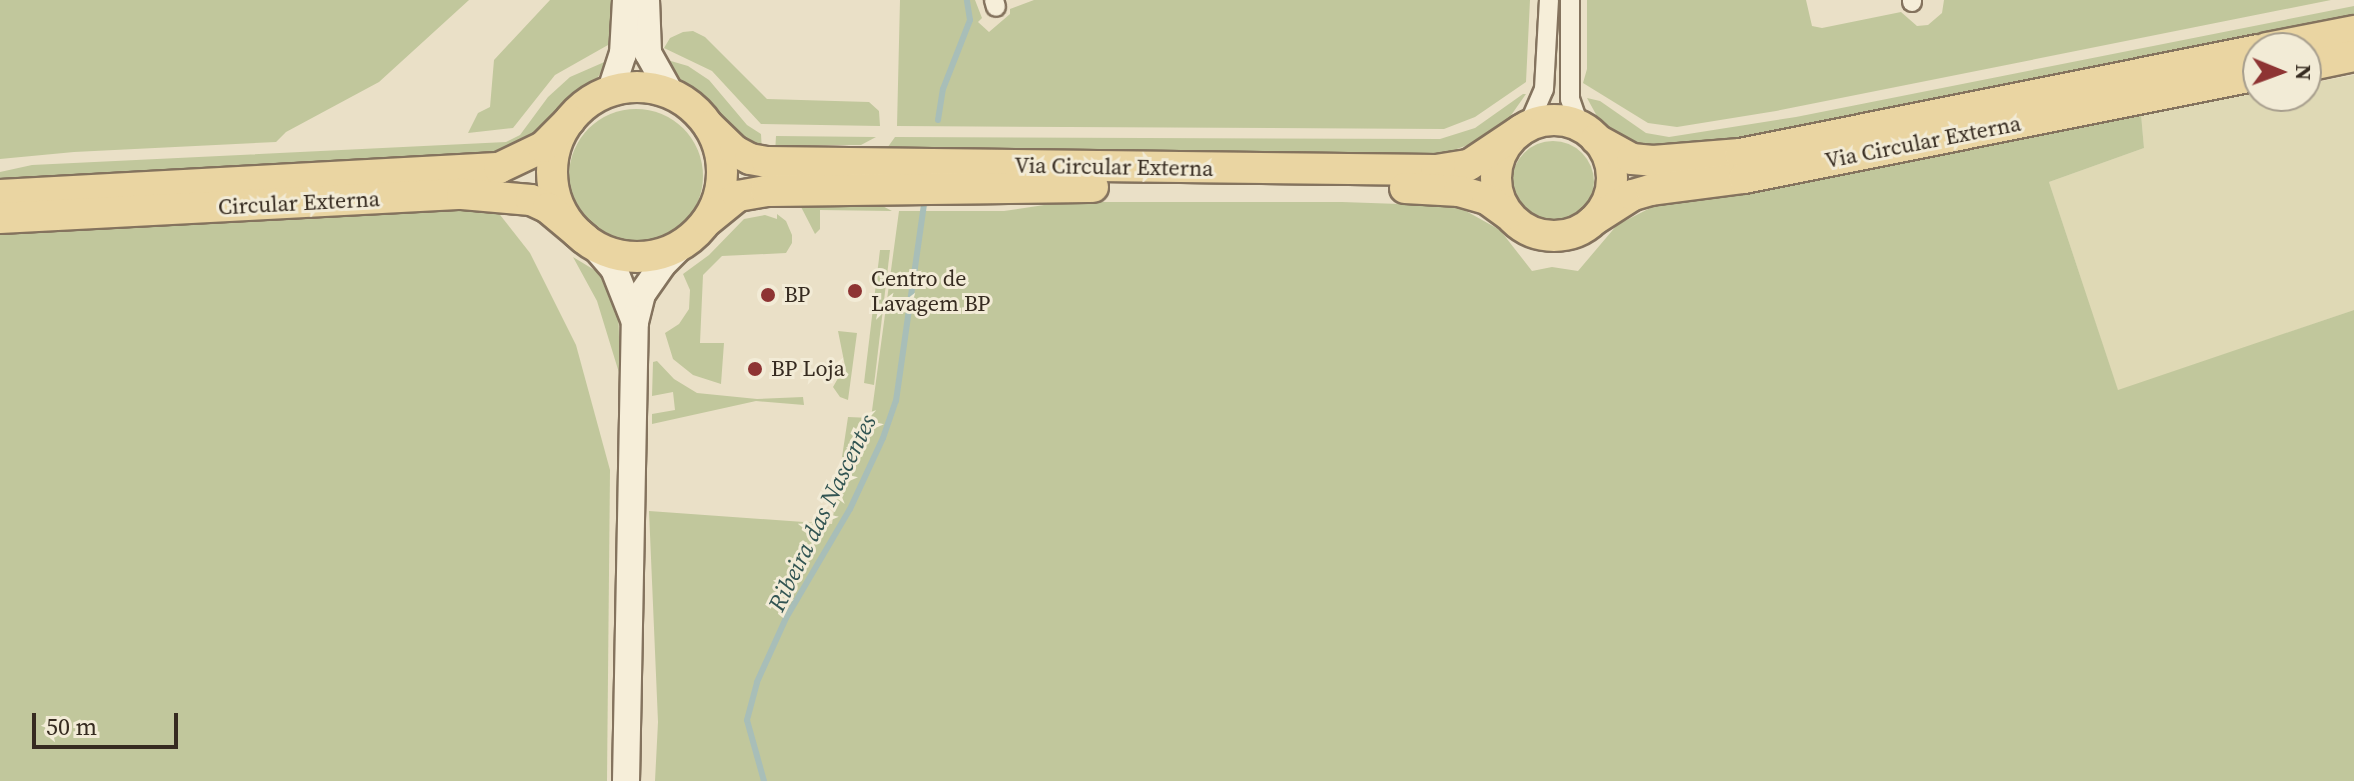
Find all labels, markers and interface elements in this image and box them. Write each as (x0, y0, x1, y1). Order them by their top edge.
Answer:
north arrow (2242, 32, 2322, 112)
text: N (2289, 64, 2319, 81)
street label: Via Circular Externa (1823, 110, 2023, 174)
street label: Via Circular Externa (1014, 152, 1214, 182)
street label: Circular Externa (217, 186, 381, 220)
place label: Centro de Lavagem BP (871, 265, 990, 316)
place label: BP (784, 282, 810, 308)
marker: Centro de Lavagem BP (846, 282, 864, 300)
marker: BP (759, 286, 777, 304)
place label: BP Loja (771, 356, 845, 382)
marker: BP Loja (746, 360, 764, 378)
water label: Ribeira das Nascentes (762, 410, 882, 616)
scale bar (36, 697, 182, 747)
text: 50 m (46, 710, 97, 743)

